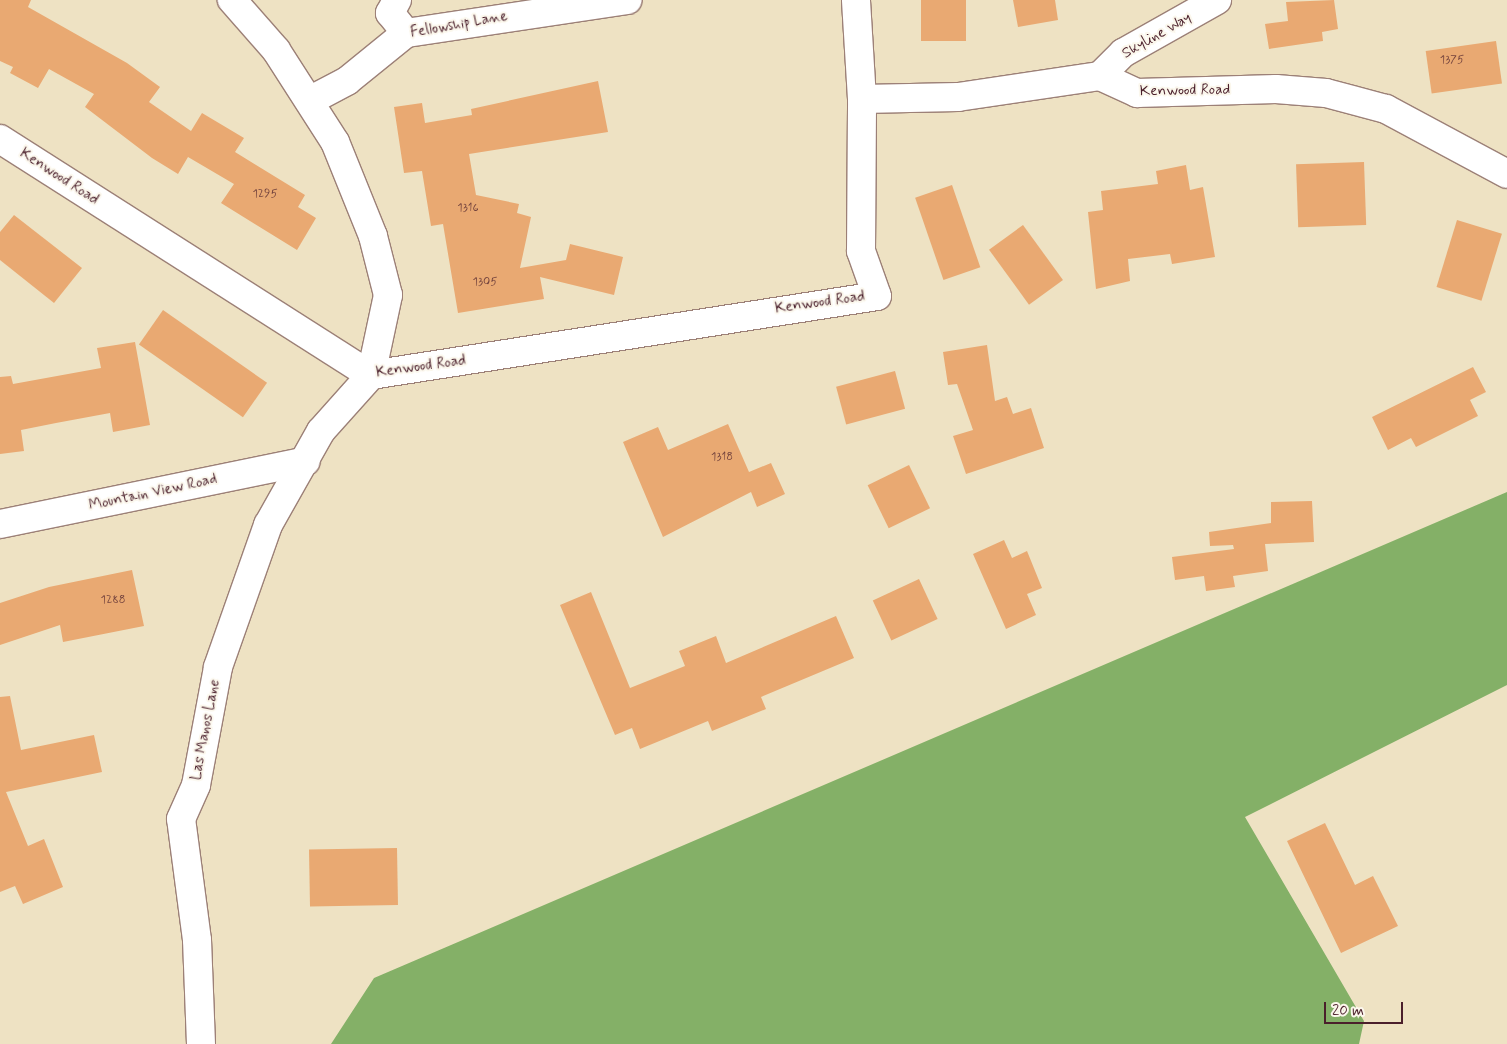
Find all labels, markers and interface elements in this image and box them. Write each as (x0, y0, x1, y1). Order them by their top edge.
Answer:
street label: Fellowship Lane (410, 8, 508, 42)
street label: Skyline Way (1118, 8, 1196, 64)
house number: 1375 (1440, 54, 1464, 68)
street label: Kenwood Road (1139, 81, 1231, 101)
street label: Kenwood Road (16, 145, 102, 209)
house number: 1295 (252, 188, 278, 202)
house number: 1316 (457, 202, 479, 216)
house number: 1305 (473, 276, 497, 290)
street label: Kenwood Road (774, 288, 866, 318)
street label: Kenwood Road (375, 352, 467, 382)
house number: 1318 (711, 451, 733, 465)
street label: Mountain View Road (89, 471, 217, 515)
house number: 1288 (101, 594, 125, 608)
street label: Las Manos Lane (187, 677, 225, 783)
scale bar (1327, 992, 1406, 1024)
text: 20 m (1332, 1001, 1364, 1021)

